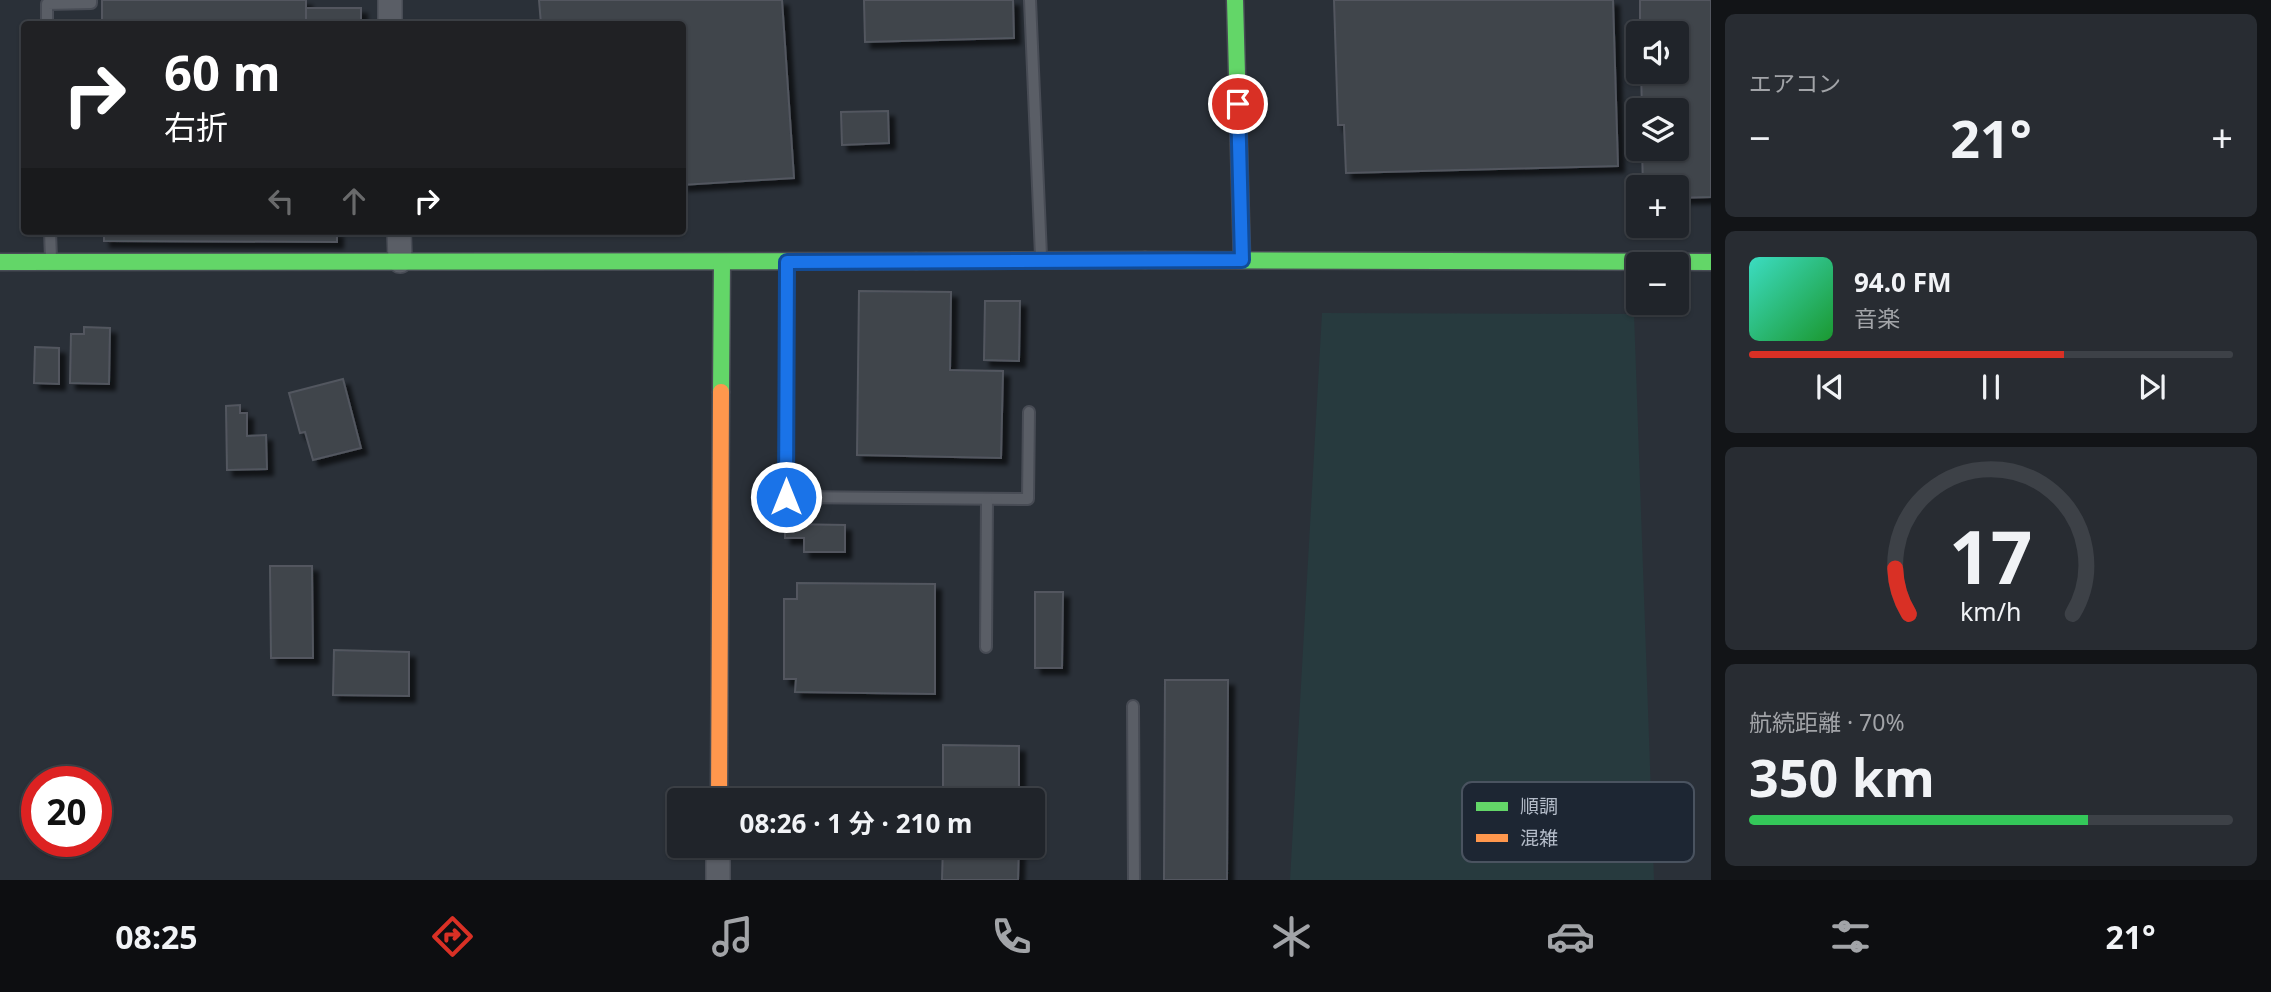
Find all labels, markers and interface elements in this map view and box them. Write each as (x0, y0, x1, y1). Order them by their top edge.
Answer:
map controls (1626, 21, 1689, 315)
button: sound (1626, 21, 1689, 84)
text: 60 m (164, 39, 281, 105)
icon: right (49, 49, 140, 140)
text: エアコン (1749, 67, 1841, 99)
pin (1208, 74, 1268, 134)
icon: arrive (1219, 85, 1257, 123)
button: layers (1626, 98, 1689, 161)
text: 21° (1950, 102, 2032, 173)
text: 右折 (164, 105, 228, 148)
text: − (1749, 111, 1771, 163)
text: + (2211, 111, 2233, 163)
button: + (1626, 175, 1689, 238)
icon: left (262, 182, 300, 220)
icon: ahead (335, 182, 373, 220)
icon: right (408, 182, 446, 220)
button: − (1626, 252, 1689, 315)
text: 94.0 FM (1854, 264, 1951, 300)
text: 音楽 (1854, 302, 1900, 334)
icon: previous (1811, 368, 1849, 406)
icon: pause (1972, 368, 2010, 406)
icon: next (2133, 368, 2171, 406)
position arrow (749, 460, 823, 534)
text: 17 (1949, 507, 2033, 606)
text: km/h (1960, 594, 2022, 628)
text: 航続距離 · 70% (1749, 706, 1905, 738)
text: 350 km (1749, 741, 1935, 812)
speed limit sign: 20 (21, 766, 112, 857)
legend (1462, 782, 1694, 862)
text: 順調 (1520, 793, 1558, 819)
text: 08:26 · 1 分 · 210 m (740, 805, 972, 841)
text: 混雑 (1520, 825, 1558, 851)
icon: directions (428, 912, 477, 961)
icon: music (708, 912, 757, 961)
icon: phone (987, 912, 1036, 961)
icon: climate (1267, 912, 1316, 961)
icon: car (1546, 912, 1595, 961)
icon: filters (1826, 912, 1875, 961)
text: 08:25 (115, 915, 198, 958)
text: 21° (2105, 915, 2156, 958)

